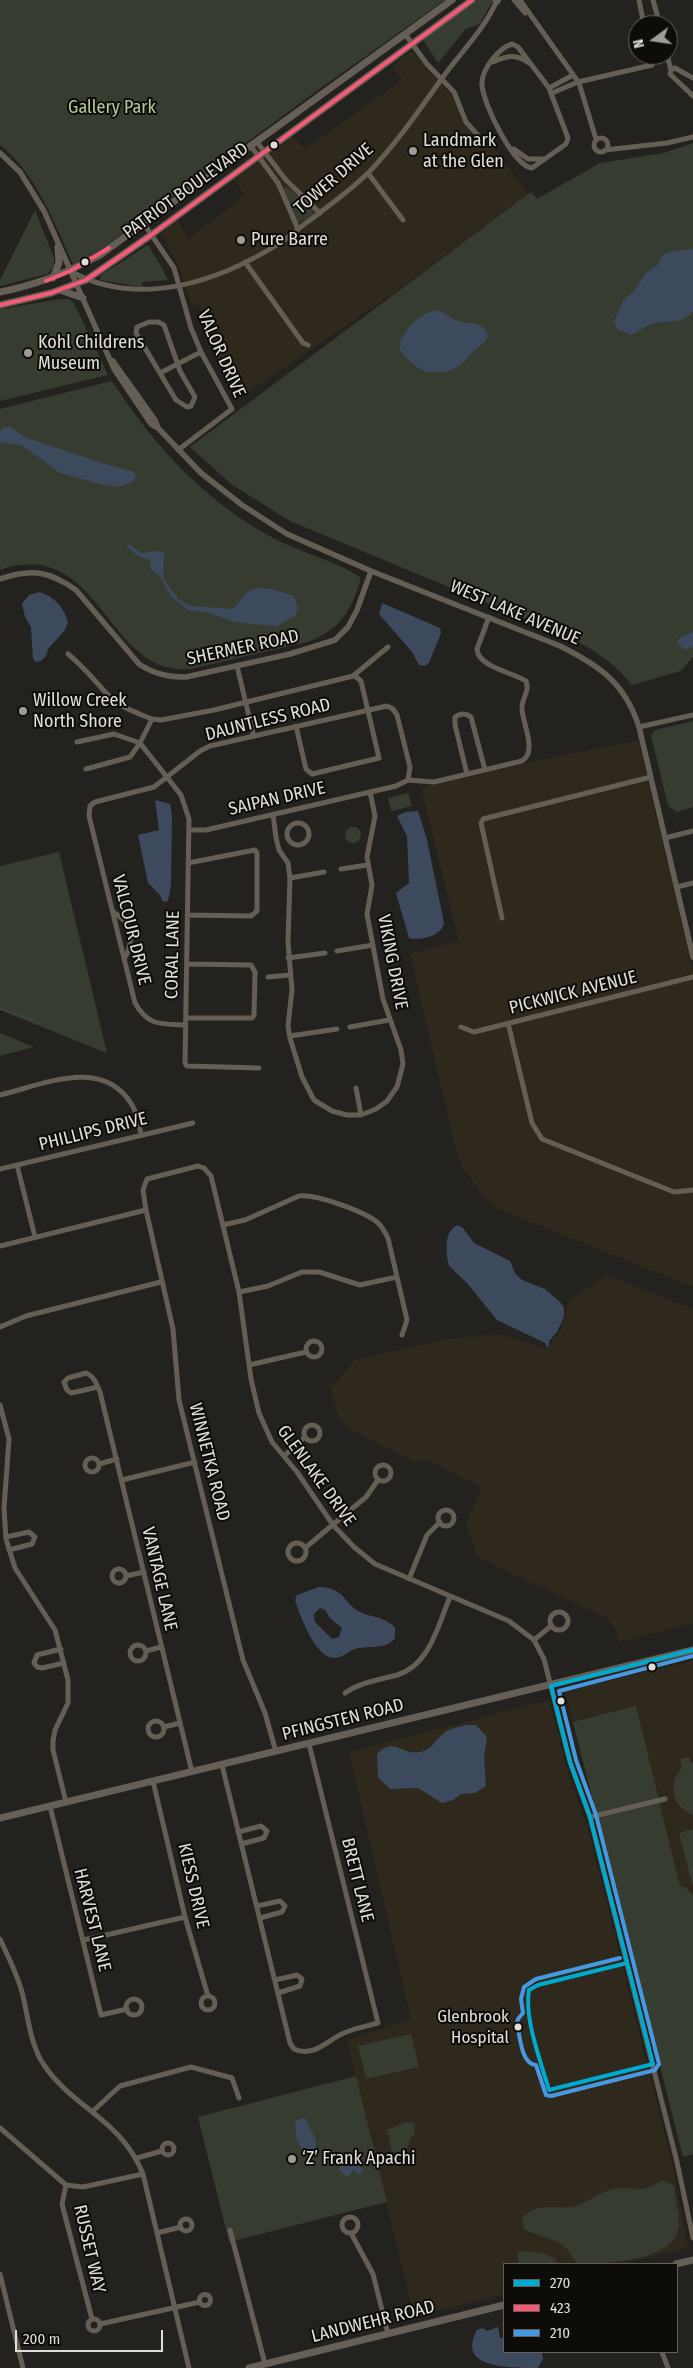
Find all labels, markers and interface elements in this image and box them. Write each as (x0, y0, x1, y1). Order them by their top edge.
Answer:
north arrow (628, 15, 678, 65)
text: N (630, 37, 648, 50)
park label: Gallery Park (68, 97, 156, 119)
place label: Landmark at the Glen (423, 130, 504, 172)
street label: PATRIOT BOULEVARD (119, 138, 253, 244)
street label: TOWER DRIVE (290, 139, 378, 219)
unlabelled marker (269, 140, 279, 150)
marker: Landmark at the Glen (407, 145, 419, 157)
place label: Pure Barre (251, 229, 328, 251)
marker: Pure Barre (235, 234, 247, 246)
unlabelled marker (80, 257, 90, 267)
street label: VALOR DRIVE (192, 307, 250, 401)
place label: Kohl Childrens Museum (38, 332, 144, 374)
marker: Kohl Childrens Museum (22, 347, 34, 359)
street label: WEST LAKE AVENUE (447, 576, 583, 650)
street label: SHERMER ROAD (185, 626, 301, 670)
place label: Willow Creek North Shore (33, 690, 127, 732)
street label: DAUNTLESS ROAD (203, 694, 333, 746)
marker: Willow Creek North Shore (17, 705, 29, 717)
street label: SAIPAN DRIVE (227, 777, 327, 821)
street label: VALCOUR DRIVE (107, 873, 155, 987)
street label: CORAL LANE (161, 911, 185, 999)
street label: VIKING DRIVE (372, 913, 412, 1011)
street label: PICKWICK AVENUE (507, 967, 639, 1019)
street label: PHILLIPS DRIVE (37, 1108, 149, 1156)
street label: WINNETKA ROAD (184, 1401, 234, 1523)
street label: GLENLAKE DRIVE (272, 1421, 360, 1531)
street label: VANTAGE LANE (137, 1525, 181, 1633)
unlabelled marker (647, 1662, 657, 1672)
street label: PFINGSTEN ROAD (280, 1694, 406, 1746)
unlabelled marker (556, 1696, 566, 1706)
street label: BRETT LANE (336, 1836, 378, 1924)
street label: KIESS DRIVE (173, 1841, 213, 1931)
street label: HARVEST LANE (69, 1866, 115, 1974)
place label: Glenbrook Hospital (437, 2007, 509, 2047)
marker: Glenbrook Hospital (513, 2022, 523, 2032)
place label: ‘Z’ Frank Apachi (302, 2148, 416, 2170)
marker: ‘Z’ Frank Apachi (286, 2153, 298, 2165)
street label: RUSSET WAY (68, 2203, 110, 2295)
legend (503, 2263, 678, 2353)
text: 270 (550, 2274, 570, 2292)
street label: LANDWEHR ROAD (309, 2296, 437, 2348)
text: 423 (550, 2299, 570, 2317)
scale bar (18, 2320, 165, 2352)
text: 210 (550, 2324, 570, 2342)
text: 200 m (23, 2330, 60, 2348)

